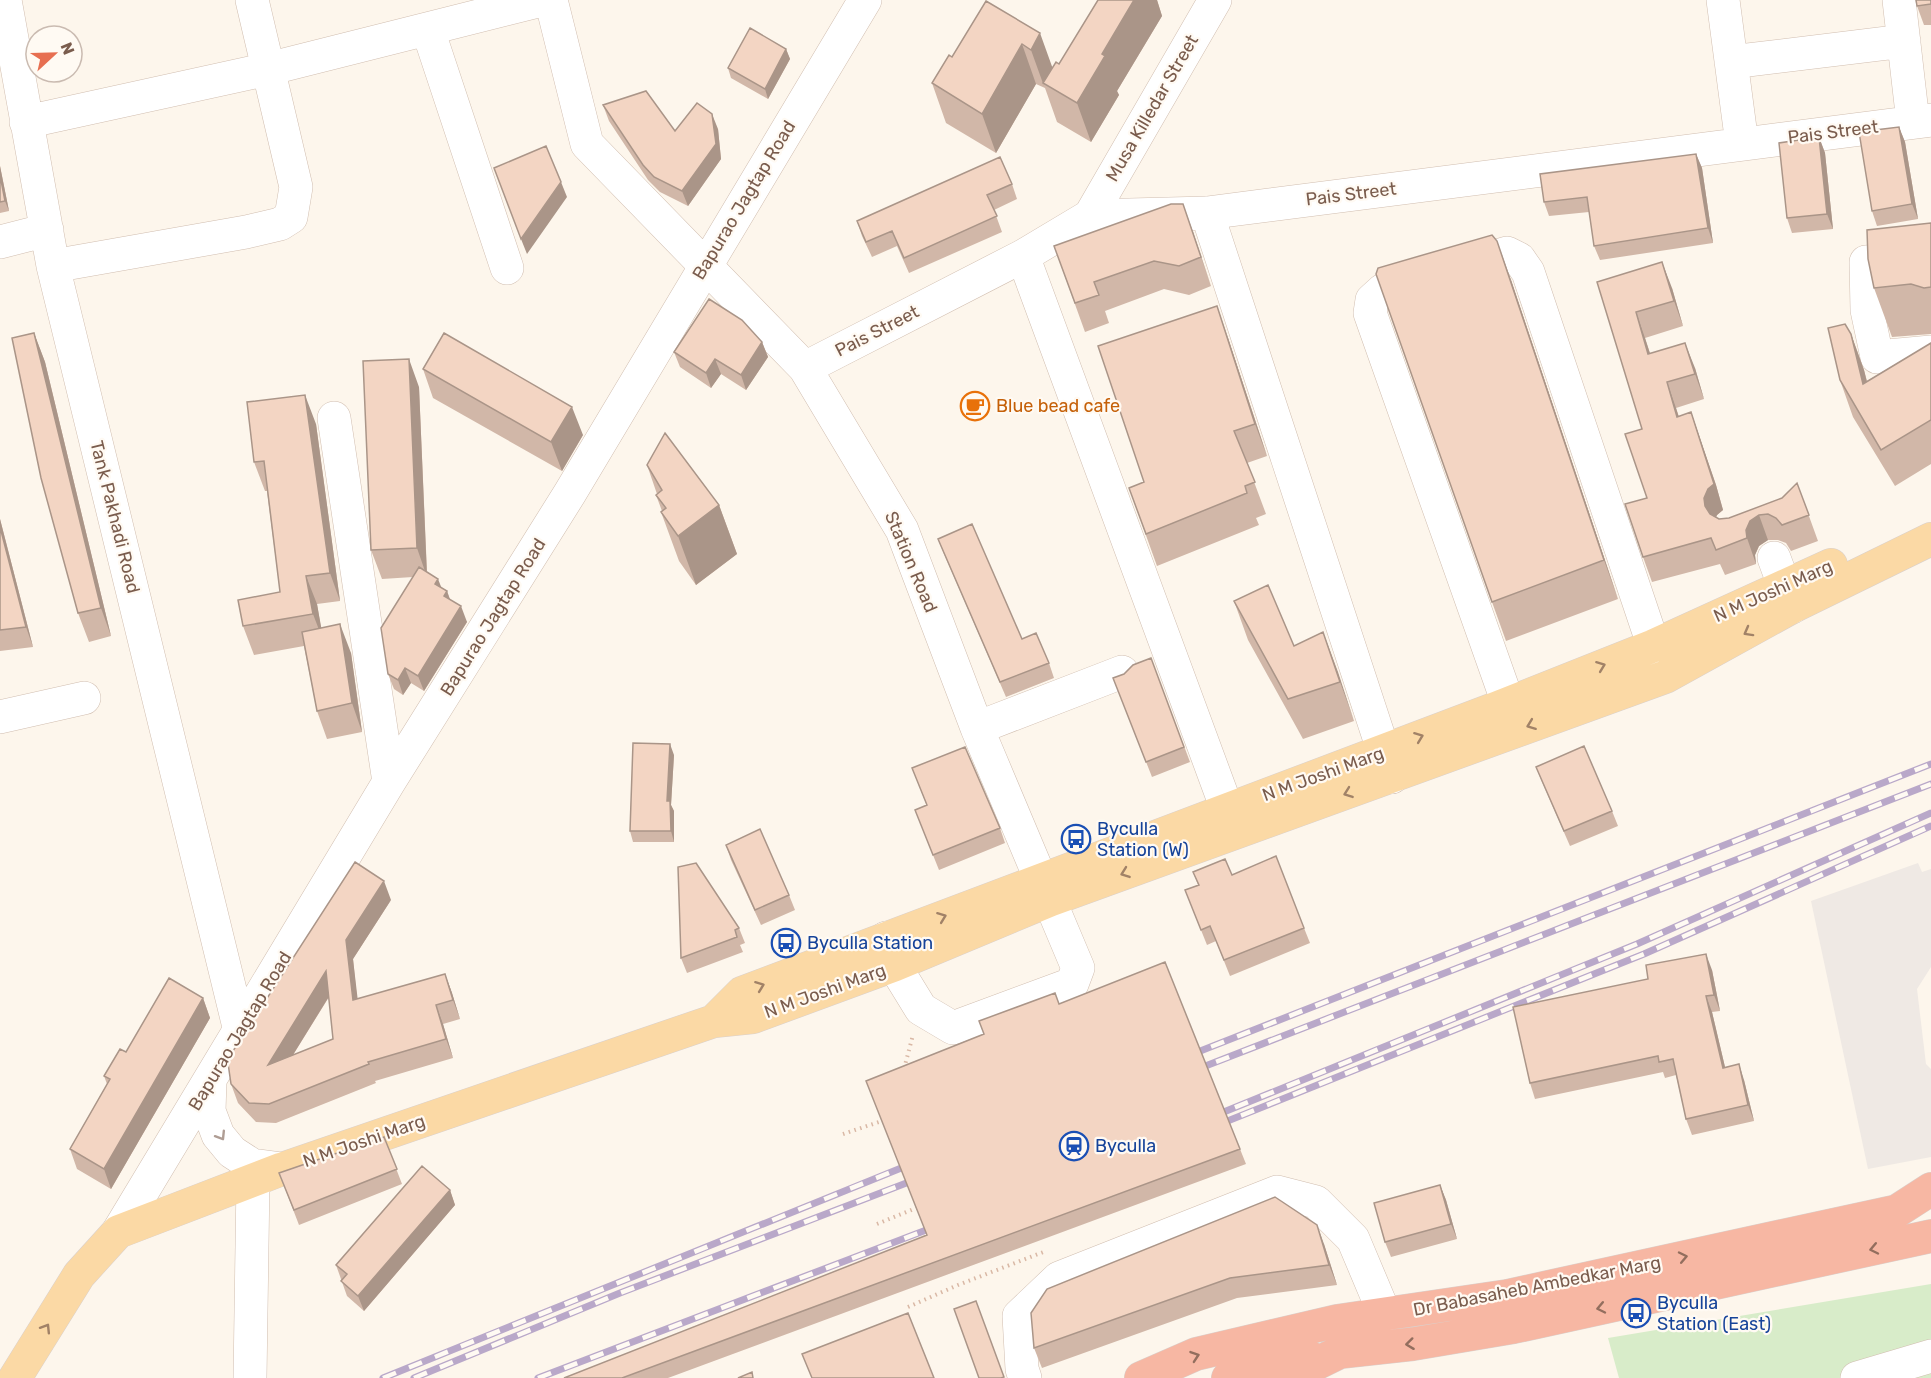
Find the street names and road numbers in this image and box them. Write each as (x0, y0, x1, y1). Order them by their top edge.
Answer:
street label: Musa Killedar Street (1101, 31, 1203, 185)
street label: Bapurao Jagtap Road (688, 116, 800, 284)
street label: Pais Street (1786, 116, 1880, 148)
street label: Pais Street (1304, 178, 1398, 210)
street label: Pais Street (831, 300, 923, 362)
street label: Tank Pakhadi Road (85, 438, 145, 596)
street label: Station Road (880, 508, 942, 616)
street label: Bapurao Jagtap Road (436, 534, 550, 700)
street label: N M Joshi Marg (1710, 555, 1836, 627)
street label: N M Joshi Marg (1259, 742, 1387, 806)
street label: Bapurao Jagtap Road (184, 947, 296, 1115)
street label: N M Joshi Marg (761, 959, 889, 1023)
street label: N M Joshi Marg (300, 1110, 428, 1172)
street label: Dr Babasaheb Ambedkar Marg (1411, 1251, 1663, 1321)

